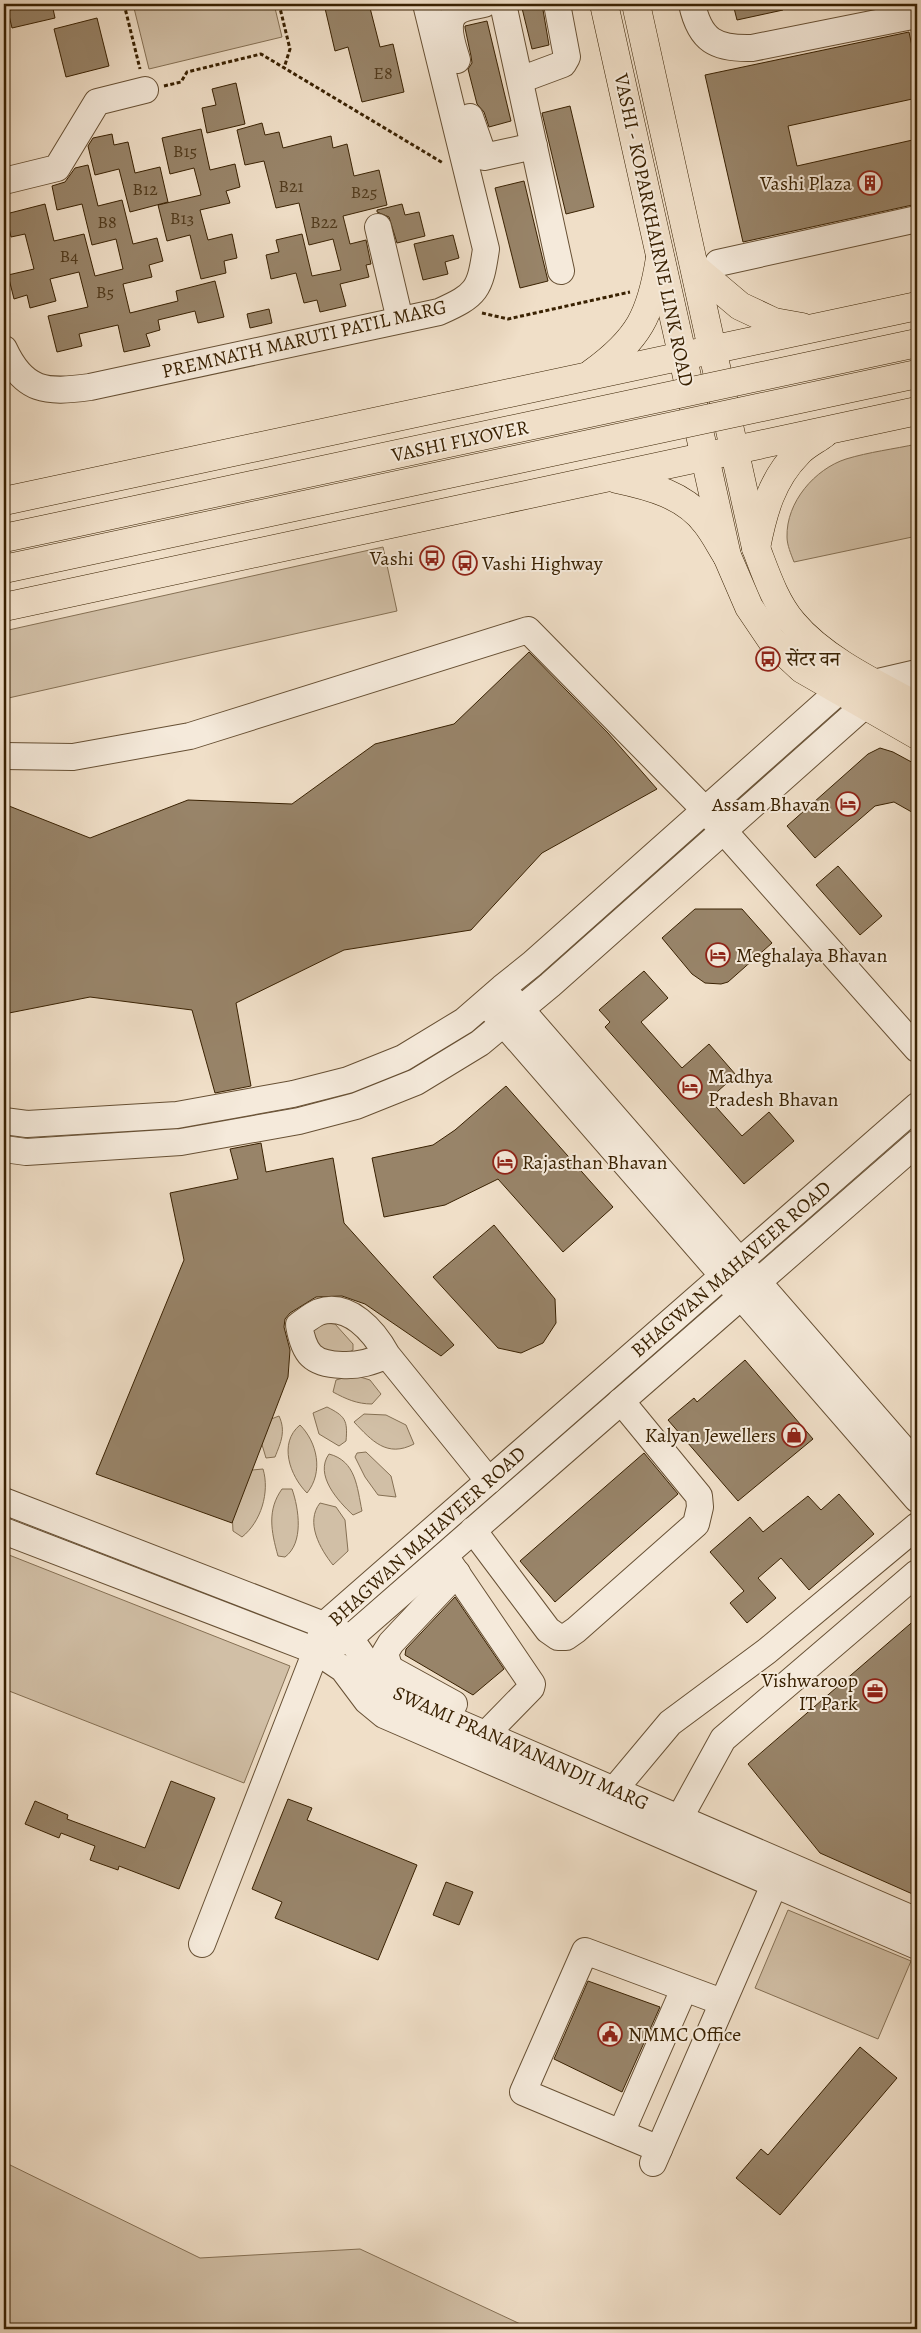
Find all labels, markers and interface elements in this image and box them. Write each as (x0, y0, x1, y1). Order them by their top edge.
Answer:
house number: E8 (373, 61, 393, 85)
street label: VASHI - KOPARKHAIRNE LINK ROAD (607, 70, 700, 389)
house number: B15 (173, 139, 197, 163)
place label: Vashi Plaza (759, 170, 853, 197)
building icon: Vashi Plaza (857, 170, 883, 196)
house number: B21 (278, 174, 304, 198)
house number: B12 (132, 177, 158, 201)
house number: B25 (350, 180, 378, 204)
house number: B13 (170, 206, 194, 230)
house number: B8 (97, 210, 117, 234)
house number: B22 (310, 210, 338, 234)
house number: B4 (60, 244, 78, 268)
house number: B5 (96, 280, 114, 304)
street label: PREMNATH MARUTI PATIL MARG (159, 293, 449, 385)
street label: VASHI FLYOVER (388, 413, 532, 469)
place label: Vashi (369, 545, 414, 572)
bus stop icon: Vashi (419, 545, 445, 571)
bus stop icon: Vashi Highway (452, 550, 478, 576)
place label: Vashi Highway (481, 550, 604, 577)
bus stop icon: सेंटर वन (755, 646, 781, 672)
place label: सेंटर वन (785, 646, 842, 673)
place label: Assam Bhavan (711, 791, 830, 818)
hotel icon: Assam Bhavan (835, 791, 861, 817)
hotel icon: Meghalaya Bhavan (705, 942, 731, 968)
place label: Meghalaya Bhavan (736, 942, 887, 969)
place label: Madhya Pradesh Bhavan (708, 1063, 838, 1113)
hotel icon: Madhya Pradesh Bhavan (677, 1074, 703, 1100)
hotel icon: Rajasthan Bhavan (492, 1149, 518, 1175)
place label: Rajasthan Bhavan (522, 1149, 667, 1176)
street label: BHAGWAN MAHAVEER ROAD (625, 1174, 837, 1364)
place label: Kalyan Jewellers (645, 1422, 776, 1449)
shop icon: Kalyan Jewellers (781, 1422, 807, 1448)
street label: BHAGWAN MAHAVEER ROAD (322, 1440, 532, 1632)
place label: Vishwaroop IT Park (761, 1667, 858, 1717)
office icon: Vishwaroop IT Park (862, 1678, 888, 1704)
street label: SWAMI PRANAVANANDJI MARG (389, 1679, 653, 1817)
public building icon: NMMC Office (597, 2021, 623, 2047)
place label: NMMC Office (628, 2021, 741, 2048)

